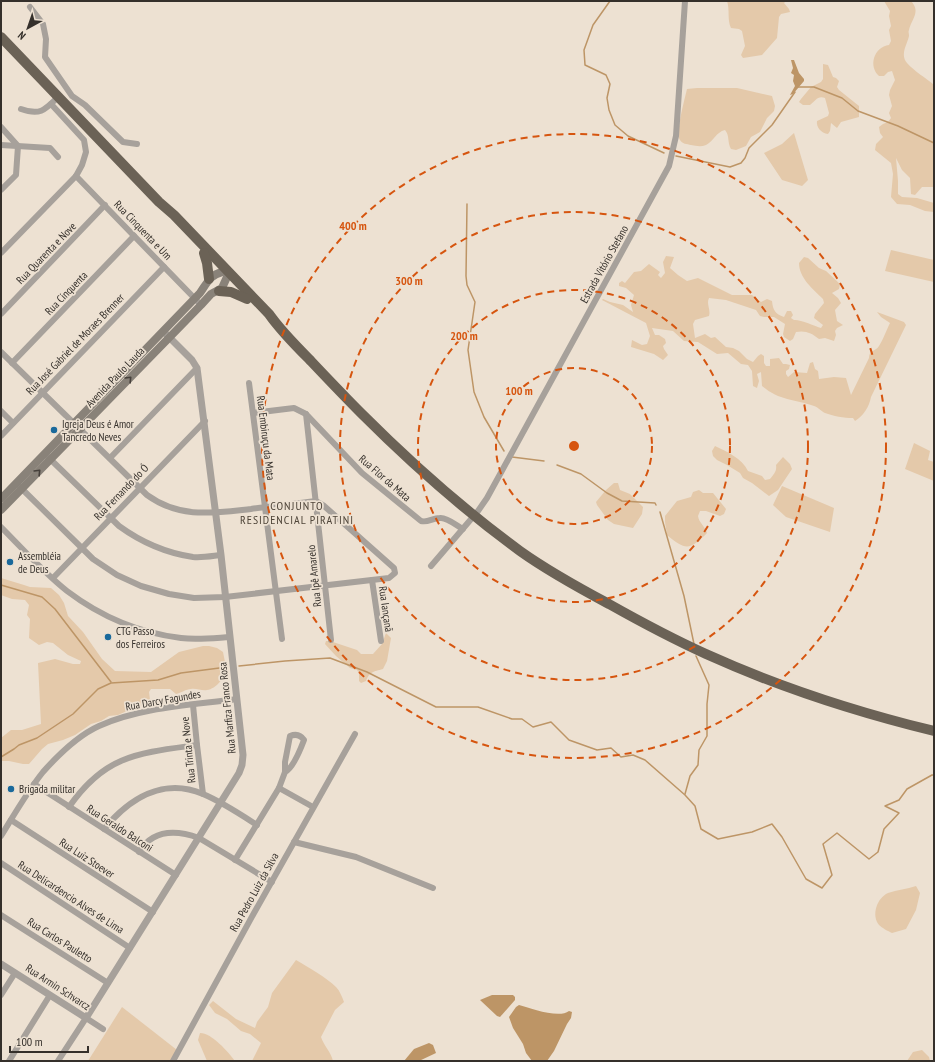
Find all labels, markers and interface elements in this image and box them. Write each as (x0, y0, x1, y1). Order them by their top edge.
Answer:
north arrow (8, 8, 48, 48)
text: N (15, 28, 28, 43)
street label: Rua Cinquenta e Um (111, 197, 175, 263)
text: 400 m (339, 218, 367, 233)
street label: Rua Quarenta e Nove (13, 219, 79, 287)
street label: Estrada Vitório Stefano (577, 222, 631, 305)
street label: Rua Cinquenta (42, 268, 90, 318)
text: 300 m (395, 273, 423, 288)
street label: Rua José Gabriel de Moraes Brenner (23, 290, 127, 398)
text: 200 m (450, 328, 478, 343)
street label: Avenida Paulo Lauda (83, 344, 147, 410)
one-way arrow (124, 376, 131, 384)
text: 100 m (505, 383, 533, 398)
street label: Rua Embiruçu da Mata (254, 395, 278, 481)
place label: Igreja Deus é Amor Tancredo Neves (62, 417, 134, 444)
marker: Igreja Deus é Amor Tancredo Neves (49, 425, 59, 435)
centre of rings (567, 439, 581, 453)
street label: Rua Flor da Mata (356, 452, 414, 504)
street label: Rua Fernando do Ó (91, 461, 151, 523)
one-way arrow (33, 469, 41, 477)
district label: CONJUNTO RESIDENCIAL PIRATINI (240, 498, 354, 527)
street label: Rua Ipê Amarelo (304, 544, 324, 608)
place label: Assembléia de Deus (18, 549, 61, 576)
marker: Assembléia de Deus (5, 557, 15, 567)
street label: Rua Iançanã (376, 585, 396, 633)
place label: CTG Passo dos Ferreiros (116, 624, 165, 651)
marker: CTG Passo dos Ferreiros (103, 632, 113, 642)
street label: Rua Marfiza Franco Rosa (215, 662, 239, 754)
street label: Rua Darcy Fagundes (124, 686, 202, 714)
street label: Rua Trinta e Nove (178, 716, 198, 784)
place label: Brigada militar (19, 782, 75, 796)
marker: Brigada militar (6, 784, 16, 794)
street label: Rua Geraldo Balconi (84, 801, 156, 855)
street label: Rua Luiz Stoever (57, 835, 117, 881)
street label: Rua Pedro Luiz da Silva (226, 850, 282, 934)
street label: Rua Delicardencio Alves de Lima (15, 858, 127, 936)
street label: Rua Carlos Pauletto (25, 914, 95, 966)
street label: Rua Armin Schvarcz (23, 961, 93, 1013)
scale bar (10, 1028, 88, 1054)
text: 100 m (16, 1034, 43, 1049)

